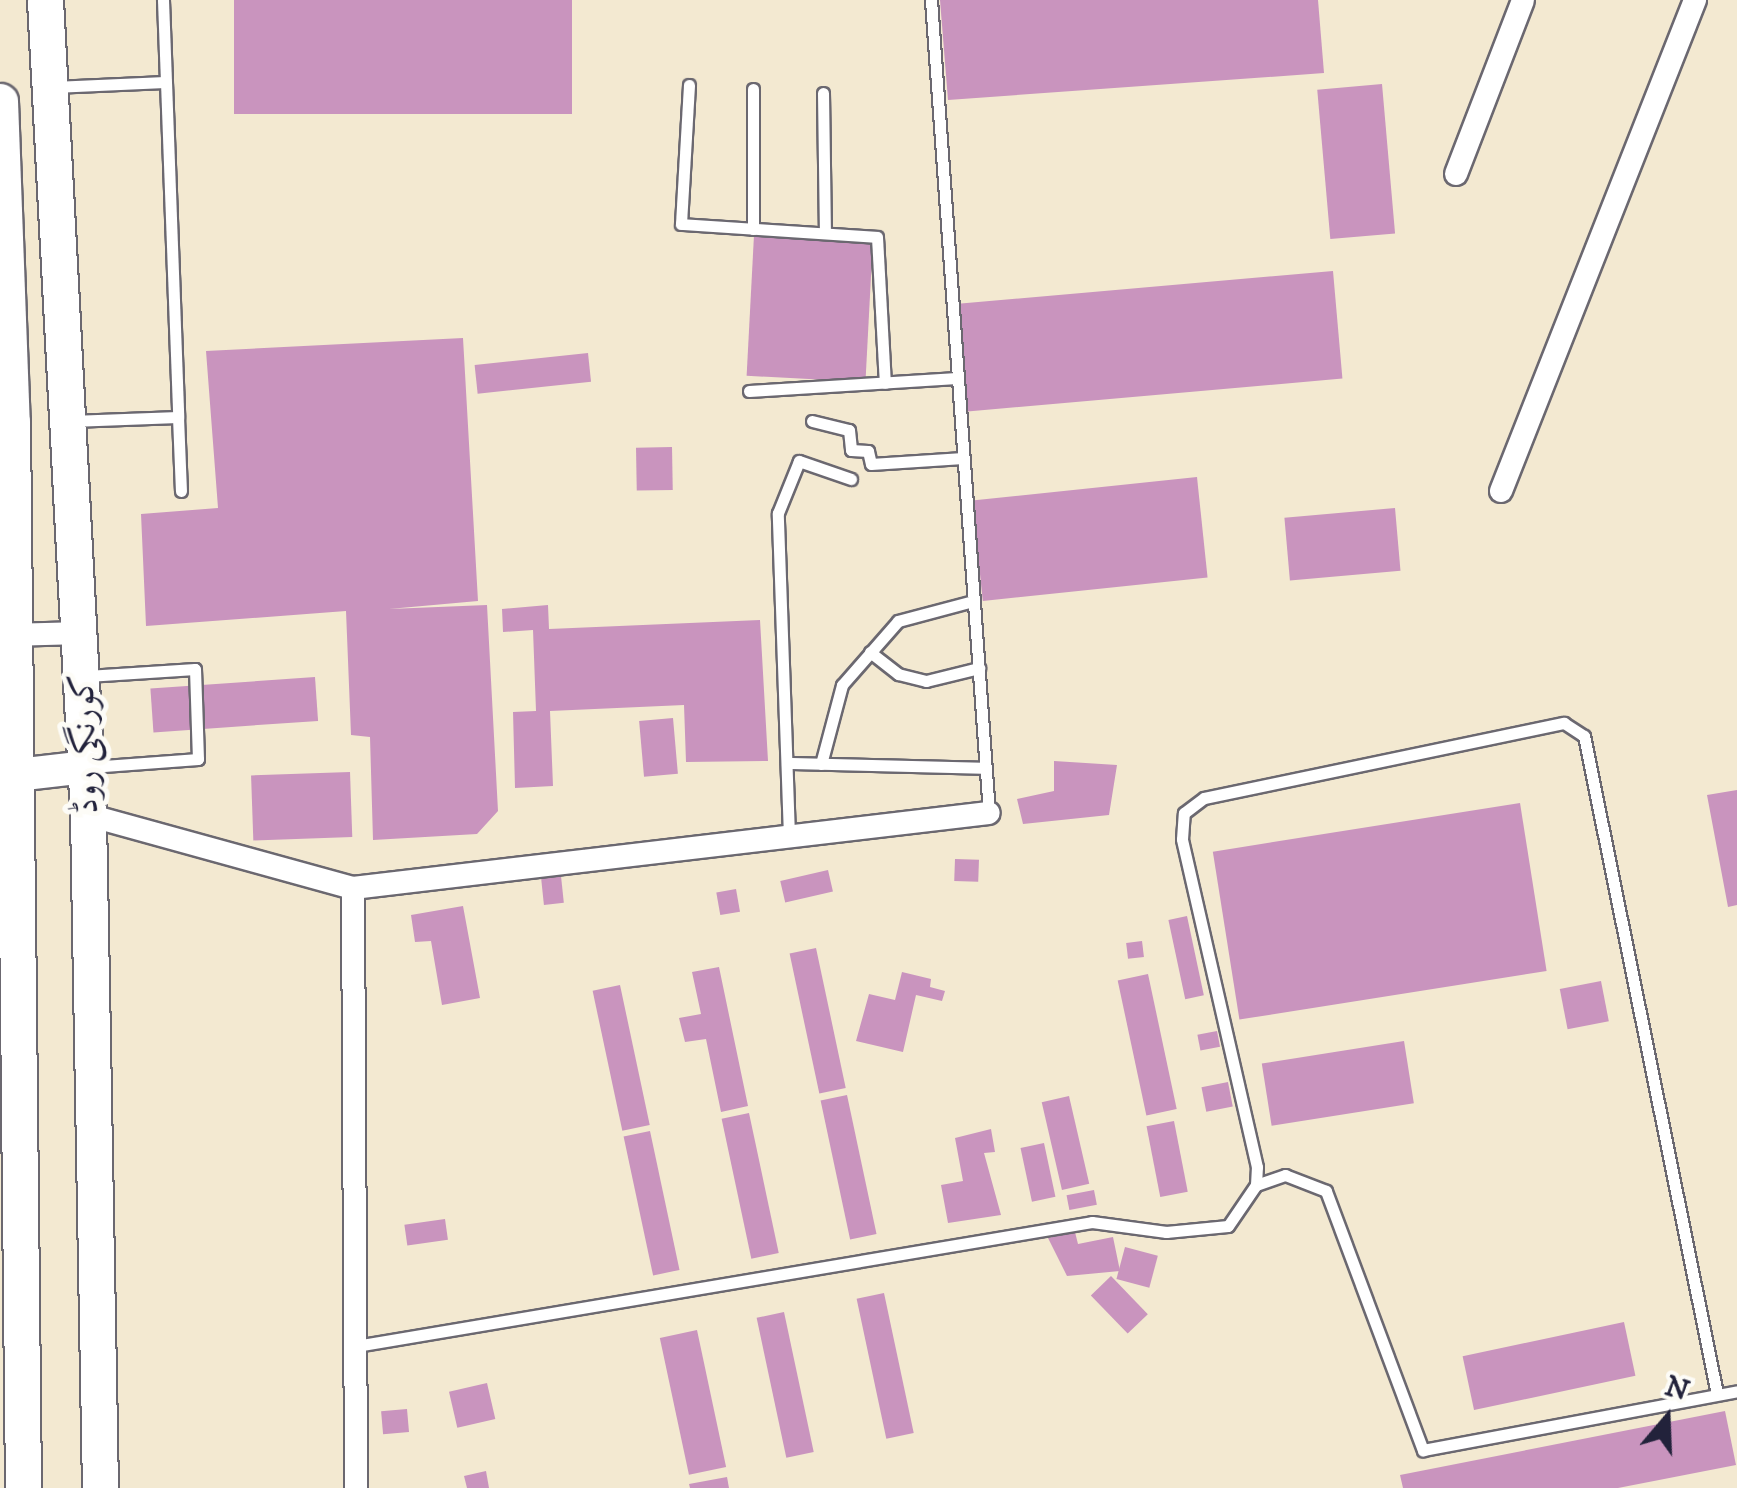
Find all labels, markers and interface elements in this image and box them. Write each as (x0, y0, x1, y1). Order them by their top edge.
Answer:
street label: کورنگی روڈ (62, 673, 108, 815)
north arrow (1617, 1368, 1717, 1468)
text: N (1660, 1369, 1693, 1409)

